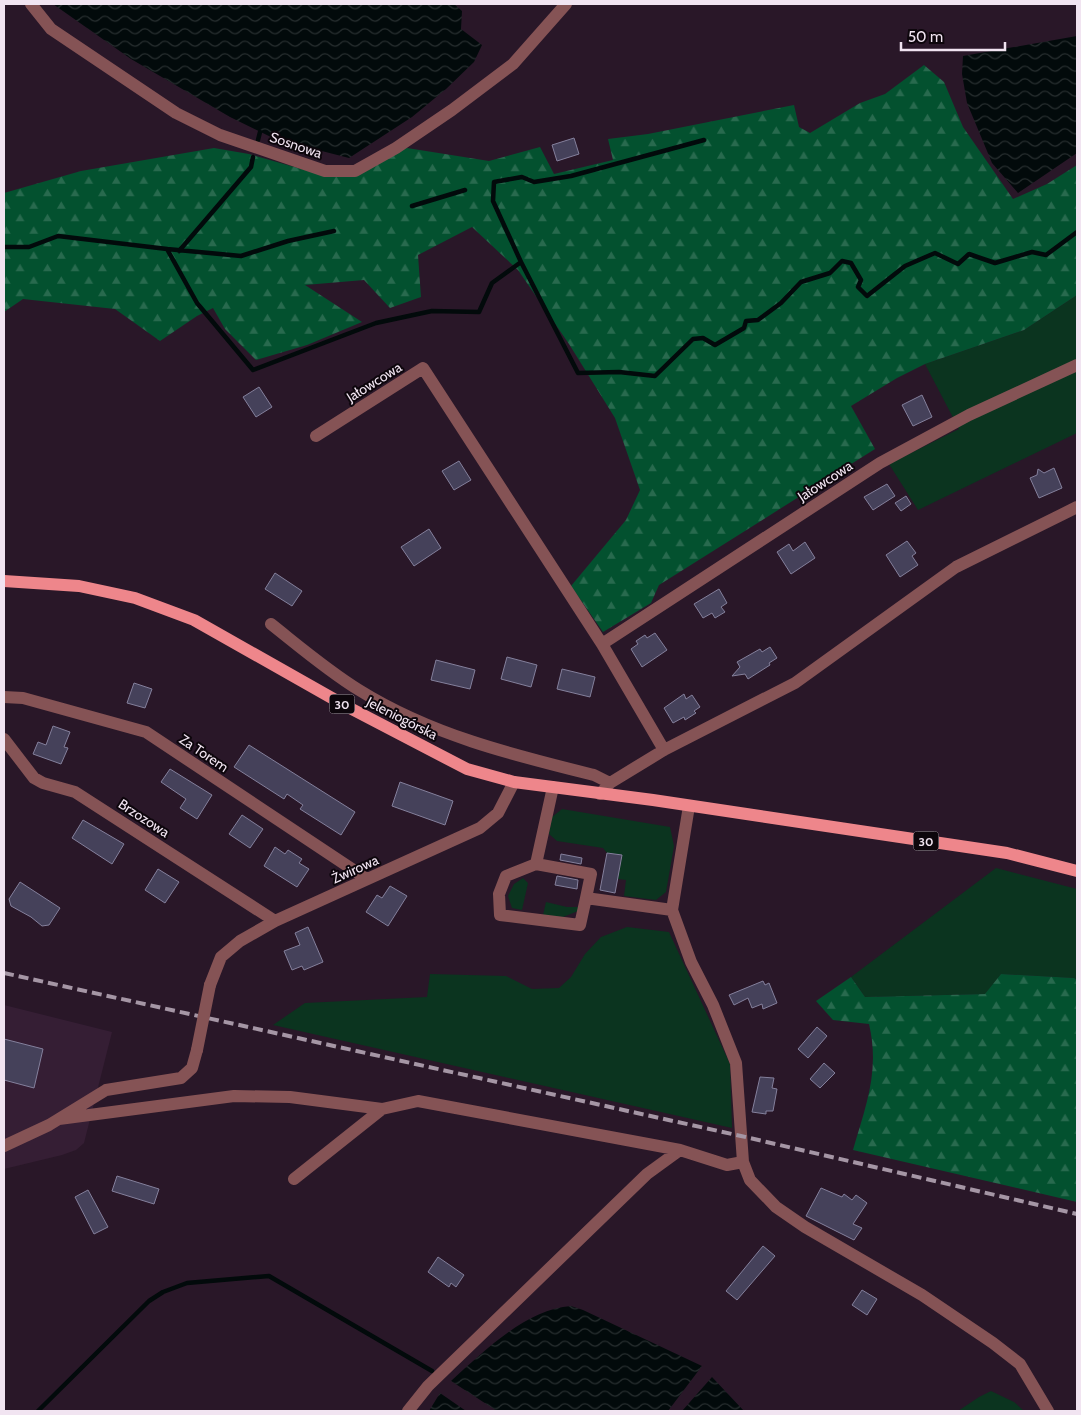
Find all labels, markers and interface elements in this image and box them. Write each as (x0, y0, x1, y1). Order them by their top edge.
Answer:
scale bar (901, 20, 1005, 52)
text: 50 m (908, 28, 943, 46)
street label: Sosnowa (268, 128, 325, 162)
street label: Jałowcowa (342, 358, 405, 407)
street label: Jałowcowa (793, 456, 856, 506)
street label: Jeleniogórska (363, 692, 441, 744)
road number: 30 (330, 694, 354, 714)
street label: Za Torem (176, 730, 232, 776)
street label: Brzozowa (115, 795, 173, 841)
road number: 30 (914, 831, 938, 850)
street label: Żwirowa (329, 851, 382, 887)

